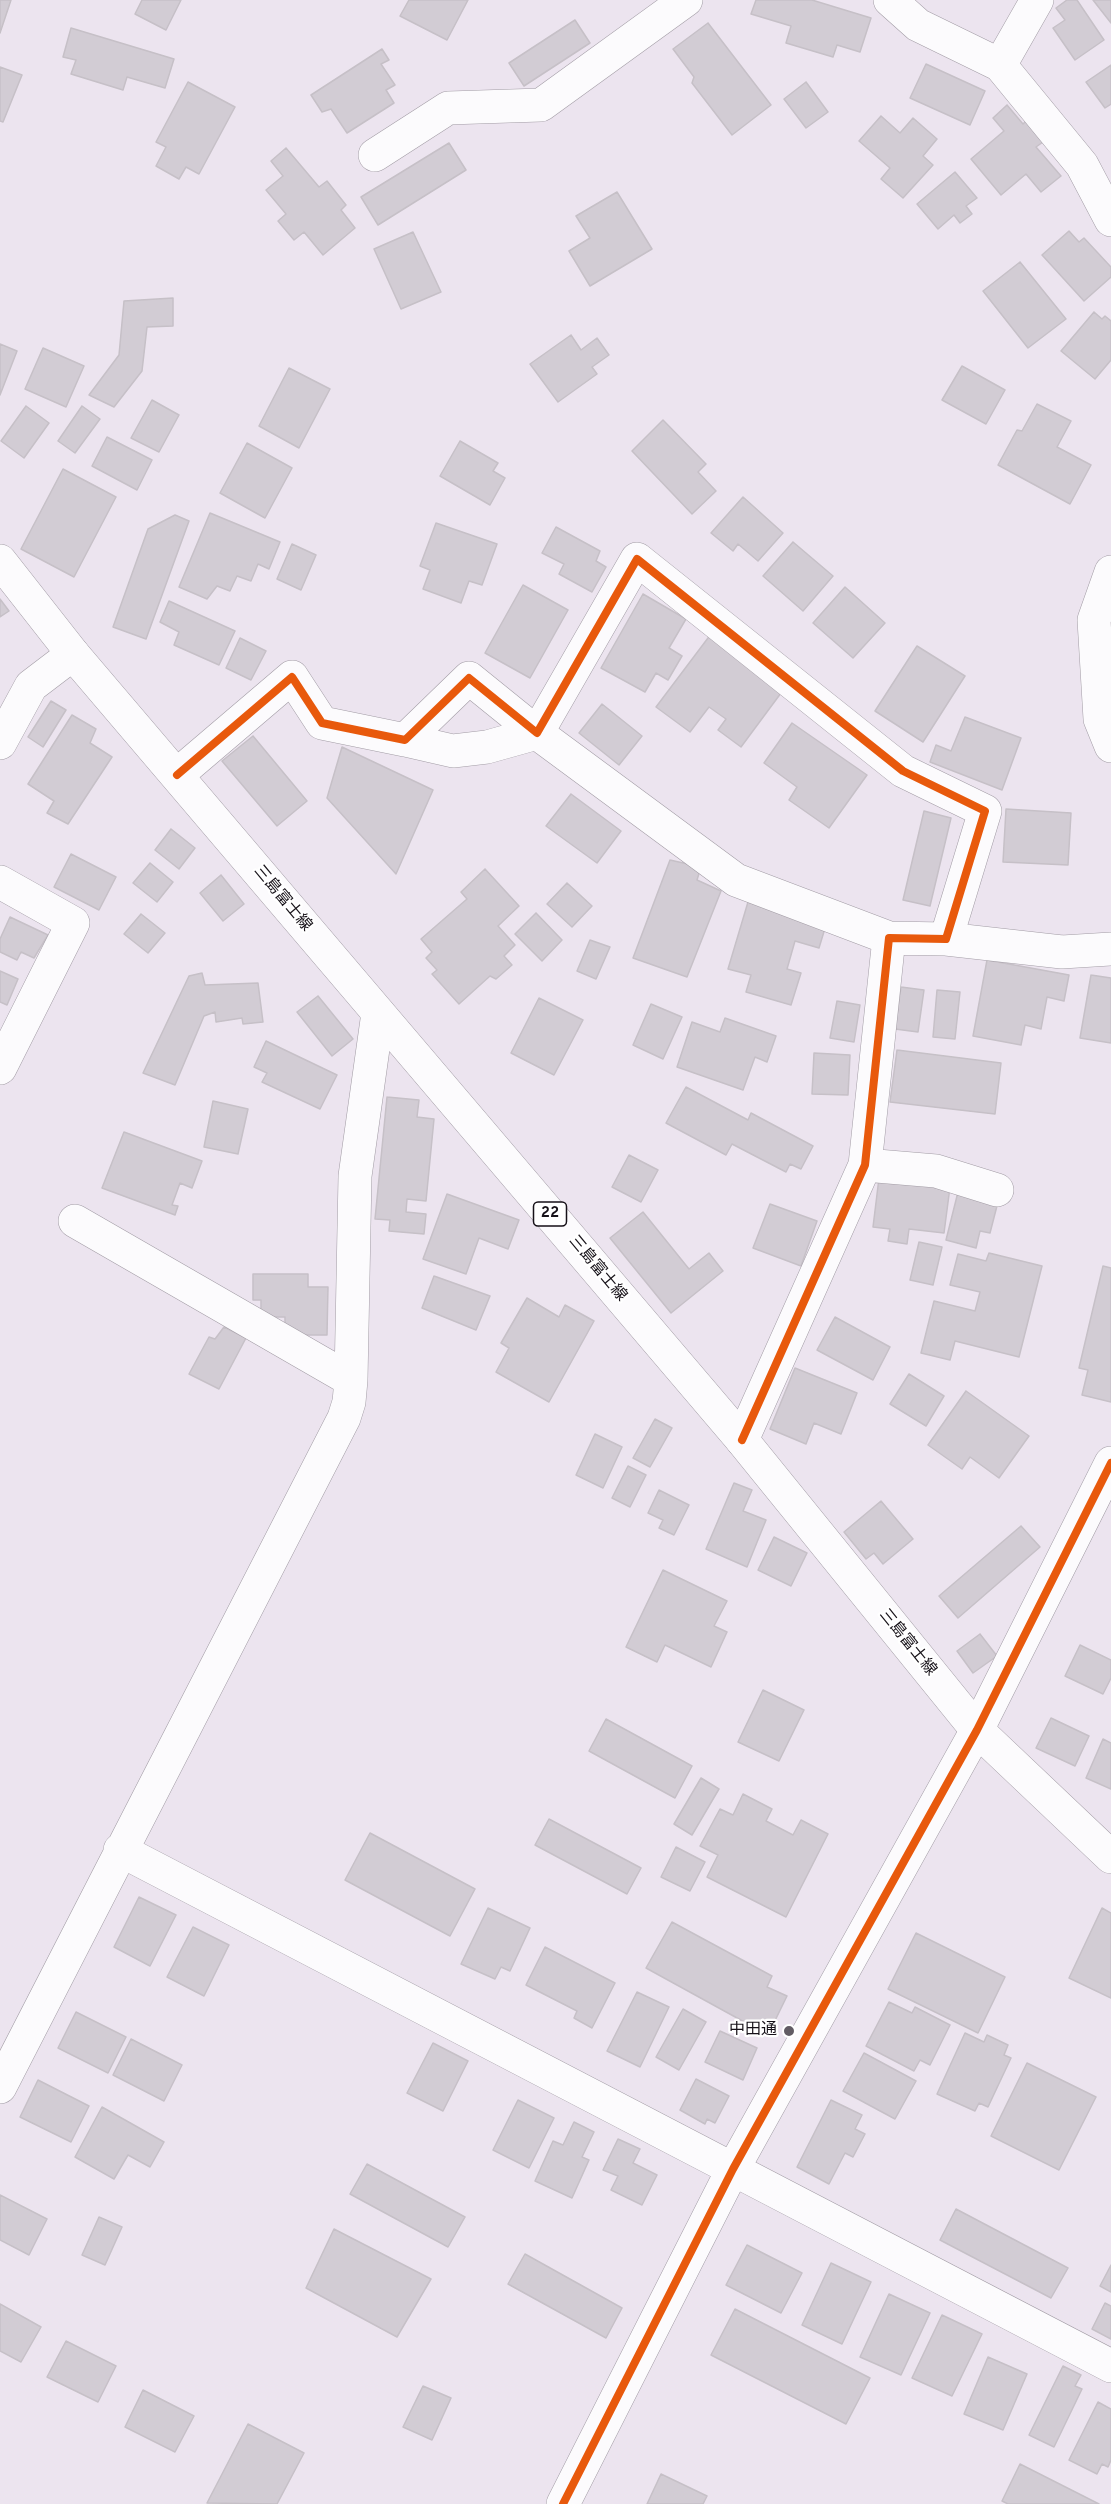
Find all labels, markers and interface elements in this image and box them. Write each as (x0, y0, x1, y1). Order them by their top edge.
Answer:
street label: 三島富士線 (249, 862, 315, 936)
road number: 22 (534, 1202, 566, 1226)
street label: 三島富士線 (564, 1232, 630, 1306)
street label: 三島富士線 (874, 1606, 940, 1680)
place label: 中田通 (729, 2021, 777, 2041)
marker: 中田通 (782, 2024, 796, 2038)

